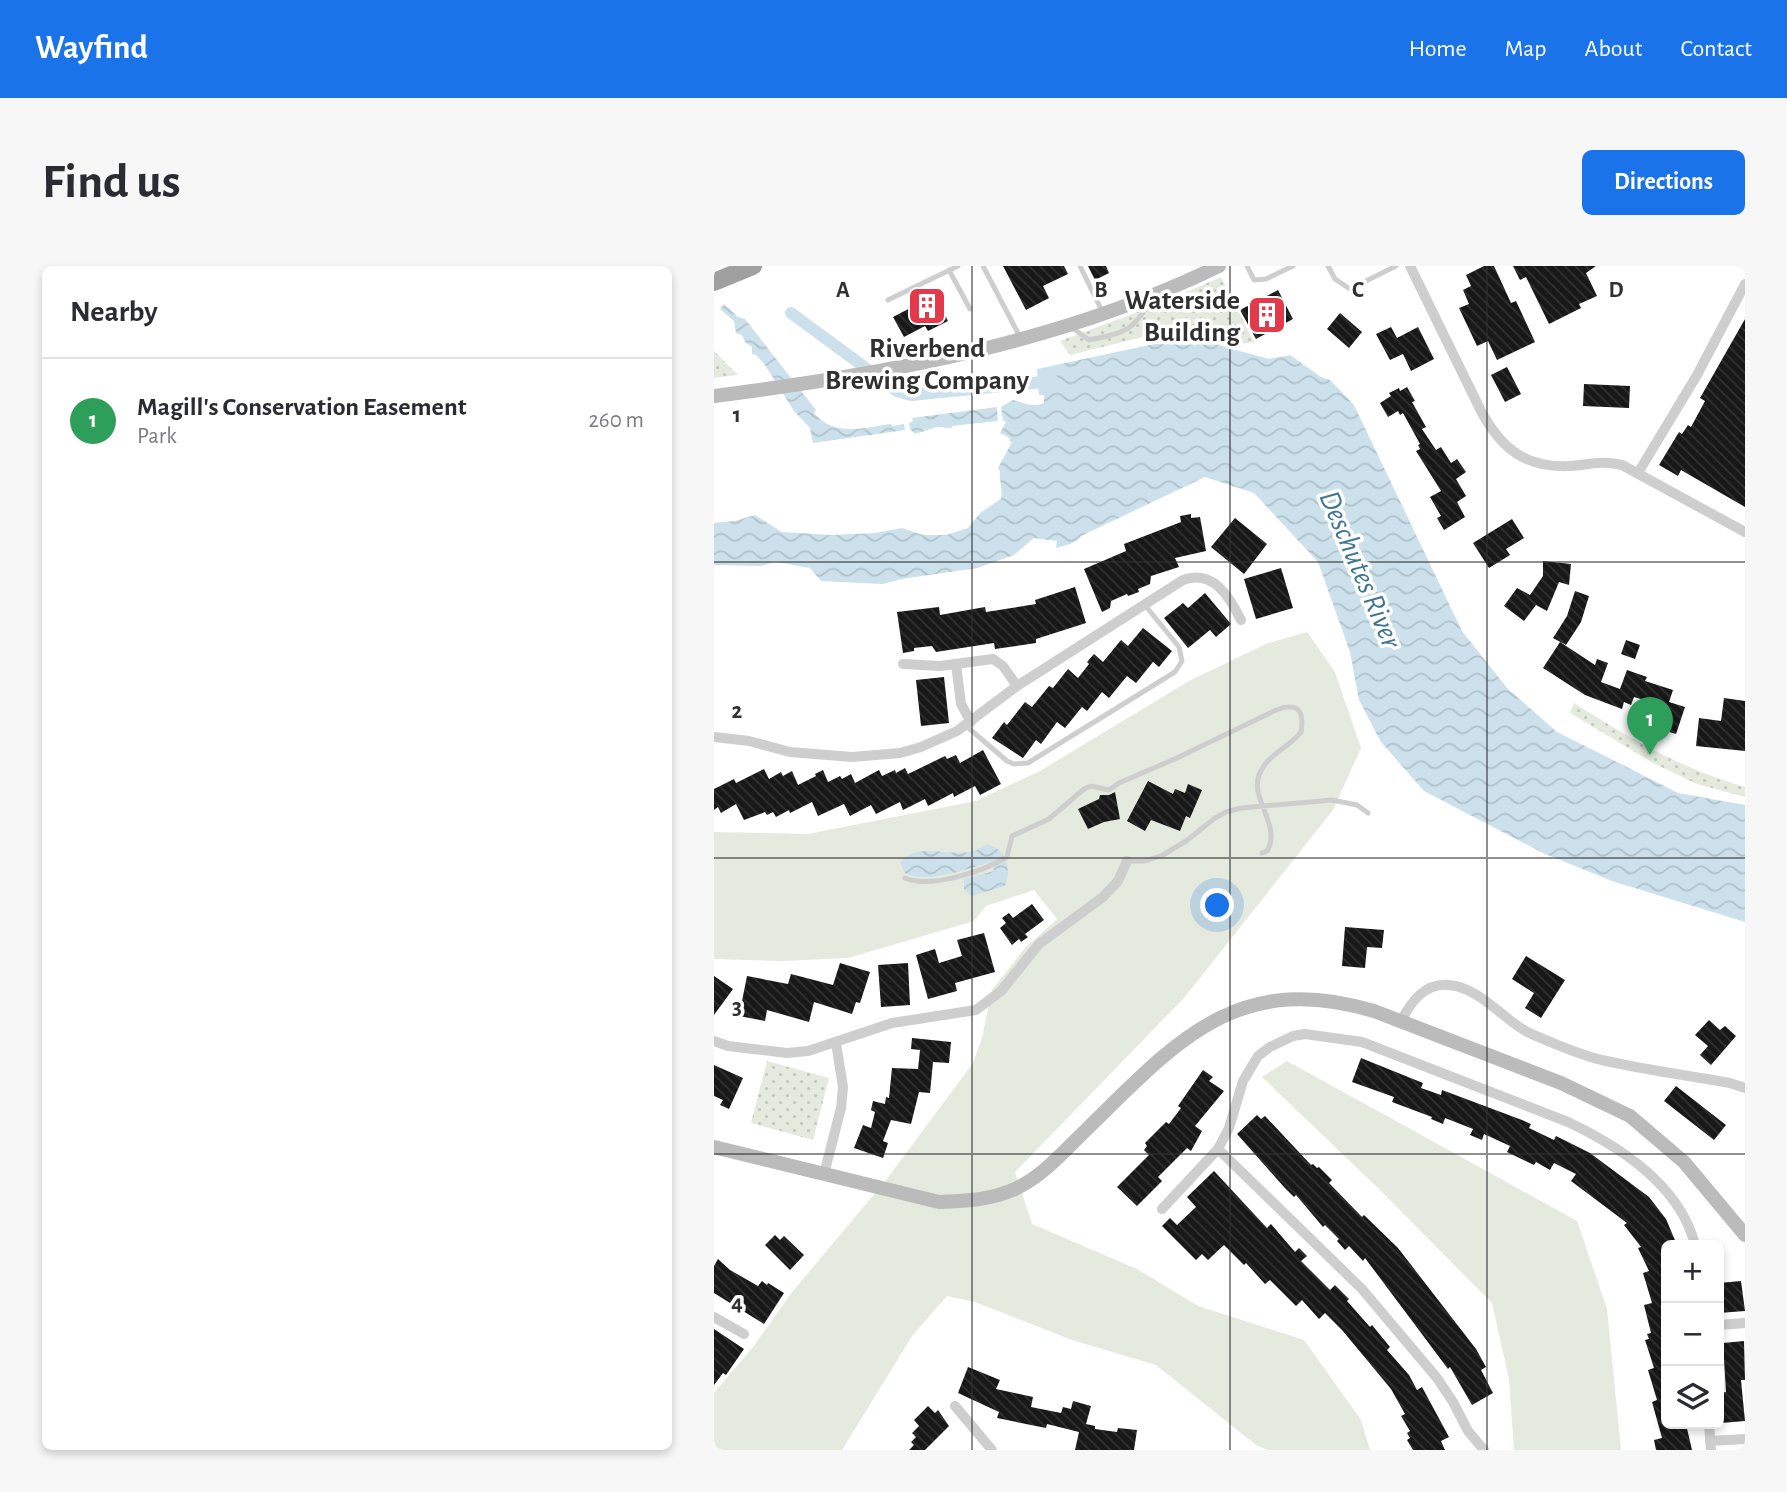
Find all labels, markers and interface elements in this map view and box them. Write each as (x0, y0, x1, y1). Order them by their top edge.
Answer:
text: Wayfind (35, 32, 148, 65)
text: Home (1409, 37, 1467, 61)
text: Map (1505, 37, 1547, 61)
text: About (1585, 37, 1642, 61)
text: Contact (1680, 37, 1752, 61)
button: Directions (1582, 150, 1745, 215)
text: Find us (42, 158, 181, 207)
text: A (836, 279, 850, 302)
text: B (1094, 279, 1108, 302)
text: C (1352, 279, 1364, 302)
text: D (1608, 279, 1624, 302)
building icon: Riverbend Brewing Company (906, 285, 948, 327)
place label: Waterside Building (1125, 287, 1241, 347)
building icon: Waterside Building (1246, 294, 1288, 336)
text: Nearby (70, 297, 158, 327)
place label: Riverbend Brewing Company (825, 335, 1029, 395)
text: Magill's Conservation Easement (137, 394, 466, 420)
text: 1 (733, 404, 741, 427)
text: 1 (89, 409, 97, 432)
text: 260 m (588, 409, 644, 432)
text: Park (137, 425, 177, 448)
water label: Deschutes River (1313, 486, 1407, 654)
pin: 1 (1627, 697, 1673, 755)
text: 2 (732, 700, 743, 723)
your location (1200, 888, 1234, 922)
text: 3 (732, 996, 742, 1019)
map controls (1661, 1240, 1724, 1429)
button: + (1661, 1240, 1724, 1303)
text: 4 (731, 1292, 743, 1315)
button: − (1661, 1303, 1724, 1366)
button: layers (1661, 1366, 1724, 1429)

